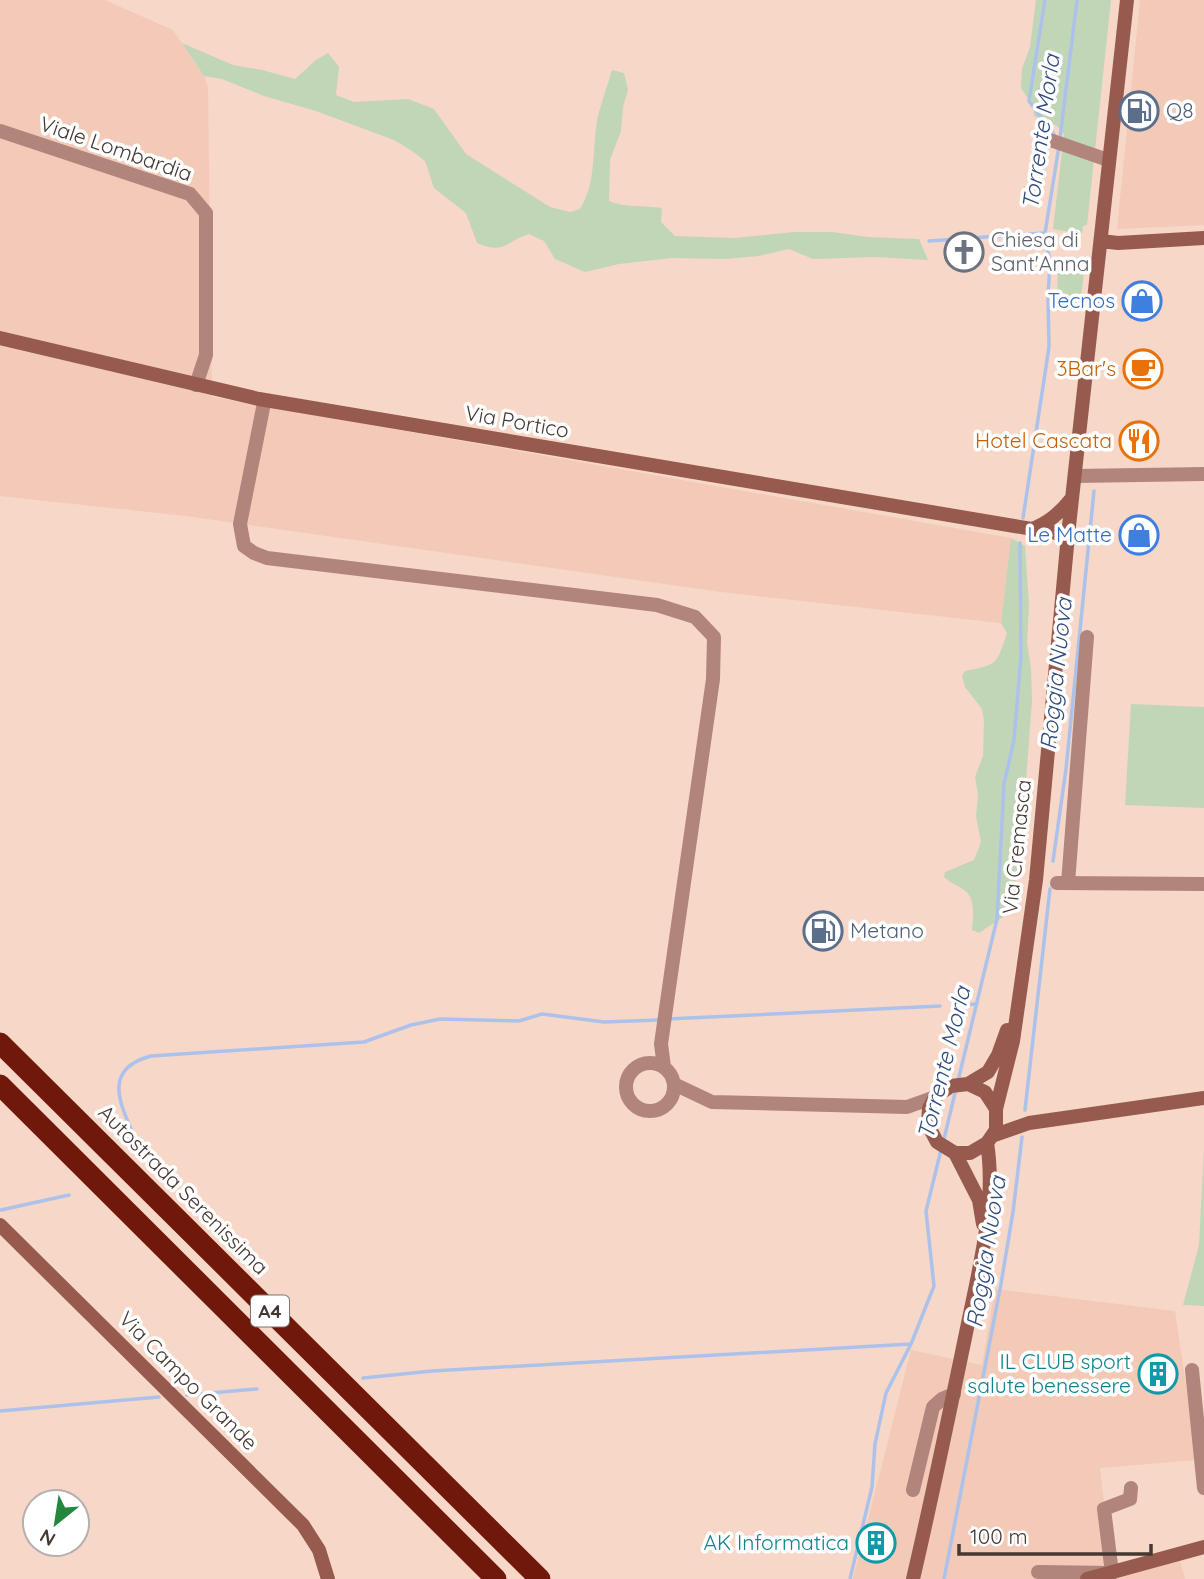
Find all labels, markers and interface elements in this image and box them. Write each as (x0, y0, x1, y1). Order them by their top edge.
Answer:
water label: Torrente Morla (1015, 51, 1066, 211)
fuel station icon: Q8 (1118, 90, 1160, 132)
place label: Q8 (1166, 97, 1194, 123)
street label: Viale Lombardia (37, 110, 196, 186)
place label: Chiesa di Sant'Anna (991, 226, 1089, 276)
church icon: Chiesa di Sant'Anna (943, 231, 985, 273)
shop icon: Tecnos (1121, 280, 1163, 322)
place label: Tecnos (1047, 287, 1115, 313)
cafe icon: 3Bar's (1122, 348, 1164, 390)
place label: 3Bar's (1057, 355, 1116, 381)
street label: Via Portico (463, 399, 571, 443)
restaurant icon: Hotel Cascata (1118, 420, 1160, 462)
place label: Hotel Cascata (975, 427, 1112, 453)
shop icon: Le Matte (1118, 514, 1160, 556)
place label: Le Matte (1027, 521, 1112, 547)
water label: Roggia Nuova (1033, 595, 1078, 751)
street label: Via Cremasca (996, 778, 1036, 916)
fuel station icon: Metano (802, 910, 844, 952)
place label: Metano (850, 917, 924, 943)
water label: Torrente Morla (911, 982, 977, 1142)
street label: Autostrada Serenissima (93, 1099, 274, 1280)
water label: Roggia Nuova (959, 1173, 1012, 1330)
road number: A4 (251, 1296, 289, 1326)
street label: Via Campo Grande (114, 1305, 264, 1455)
place label: IL CLUB sport salute benessere (967, 1348, 1131, 1398)
building icon: IL CLUB sport salute benessere (1137, 1353, 1179, 1395)
north arrow (21, 1488, 91, 1558)
scale bar (959, 1512, 1152, 1556)
building icon: AK Informatica (855, 1522, 897, 1564)
text: 100 m (970, 1523, 1028, 1549)
text: N (35, 1524, 60, 1552)
place label: AK Informatica (703, 1529, 849, 1555)

